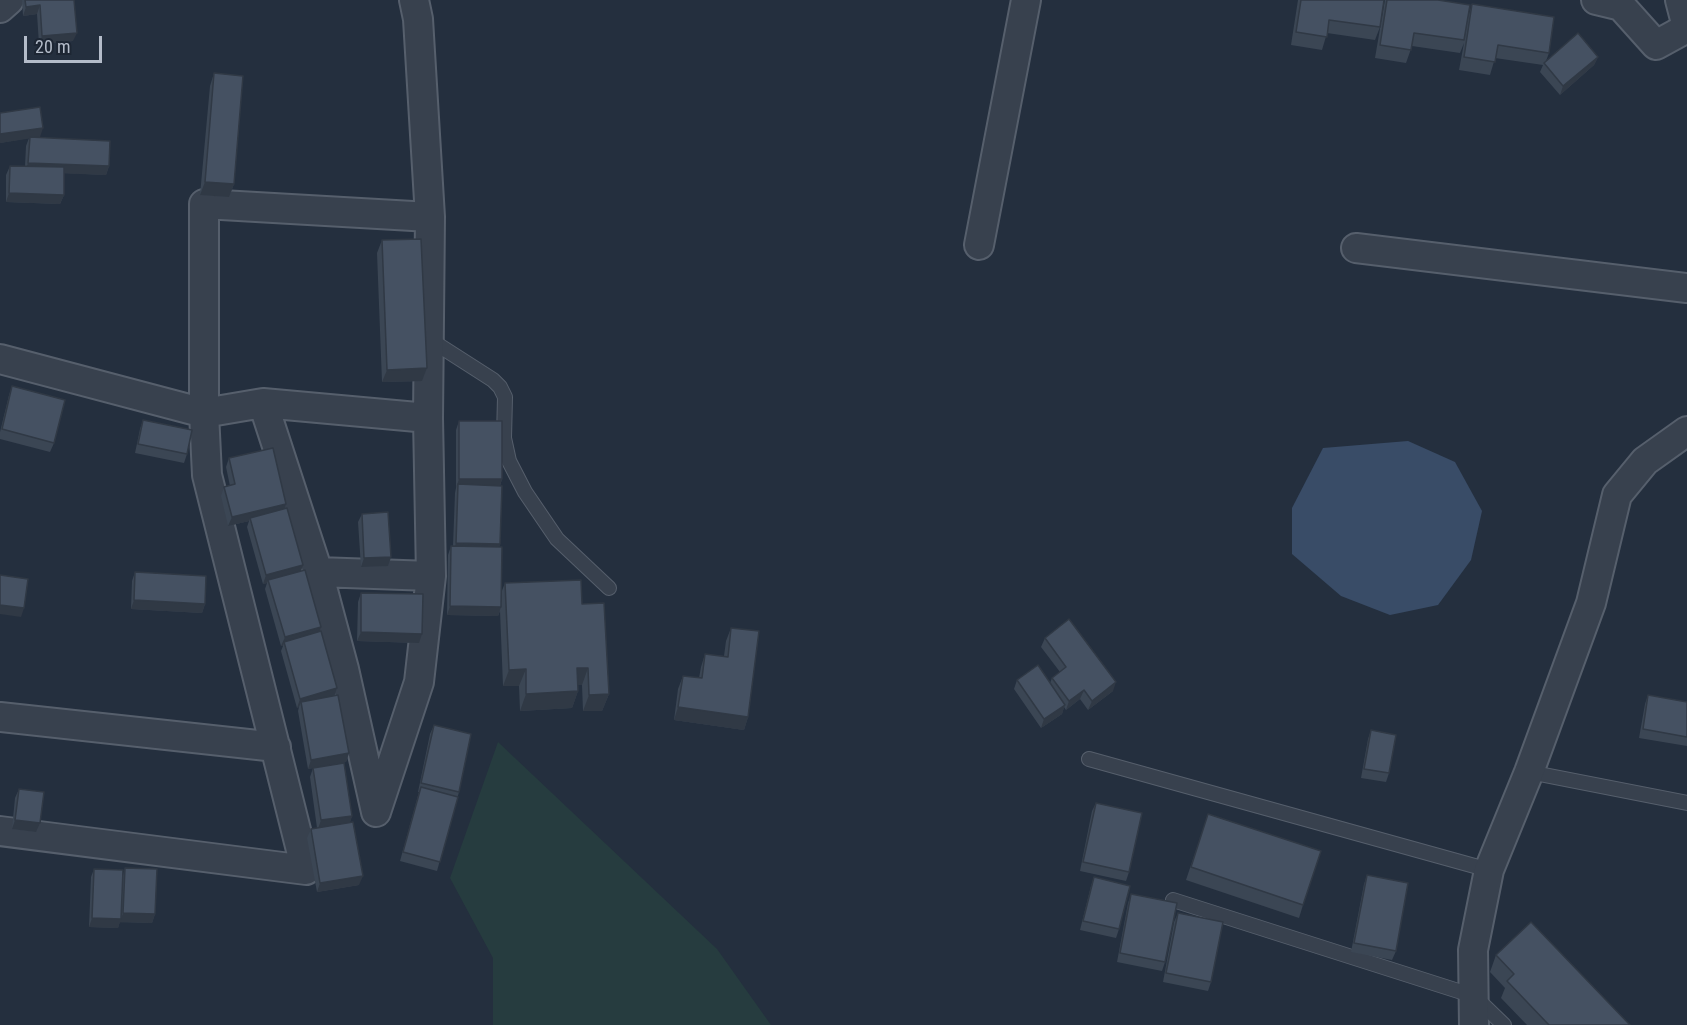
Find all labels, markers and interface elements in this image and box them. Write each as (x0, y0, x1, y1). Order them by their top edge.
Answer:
scale bar (27, 24, 105, 62)
text: 20 m (35, 36, 70, 57)

